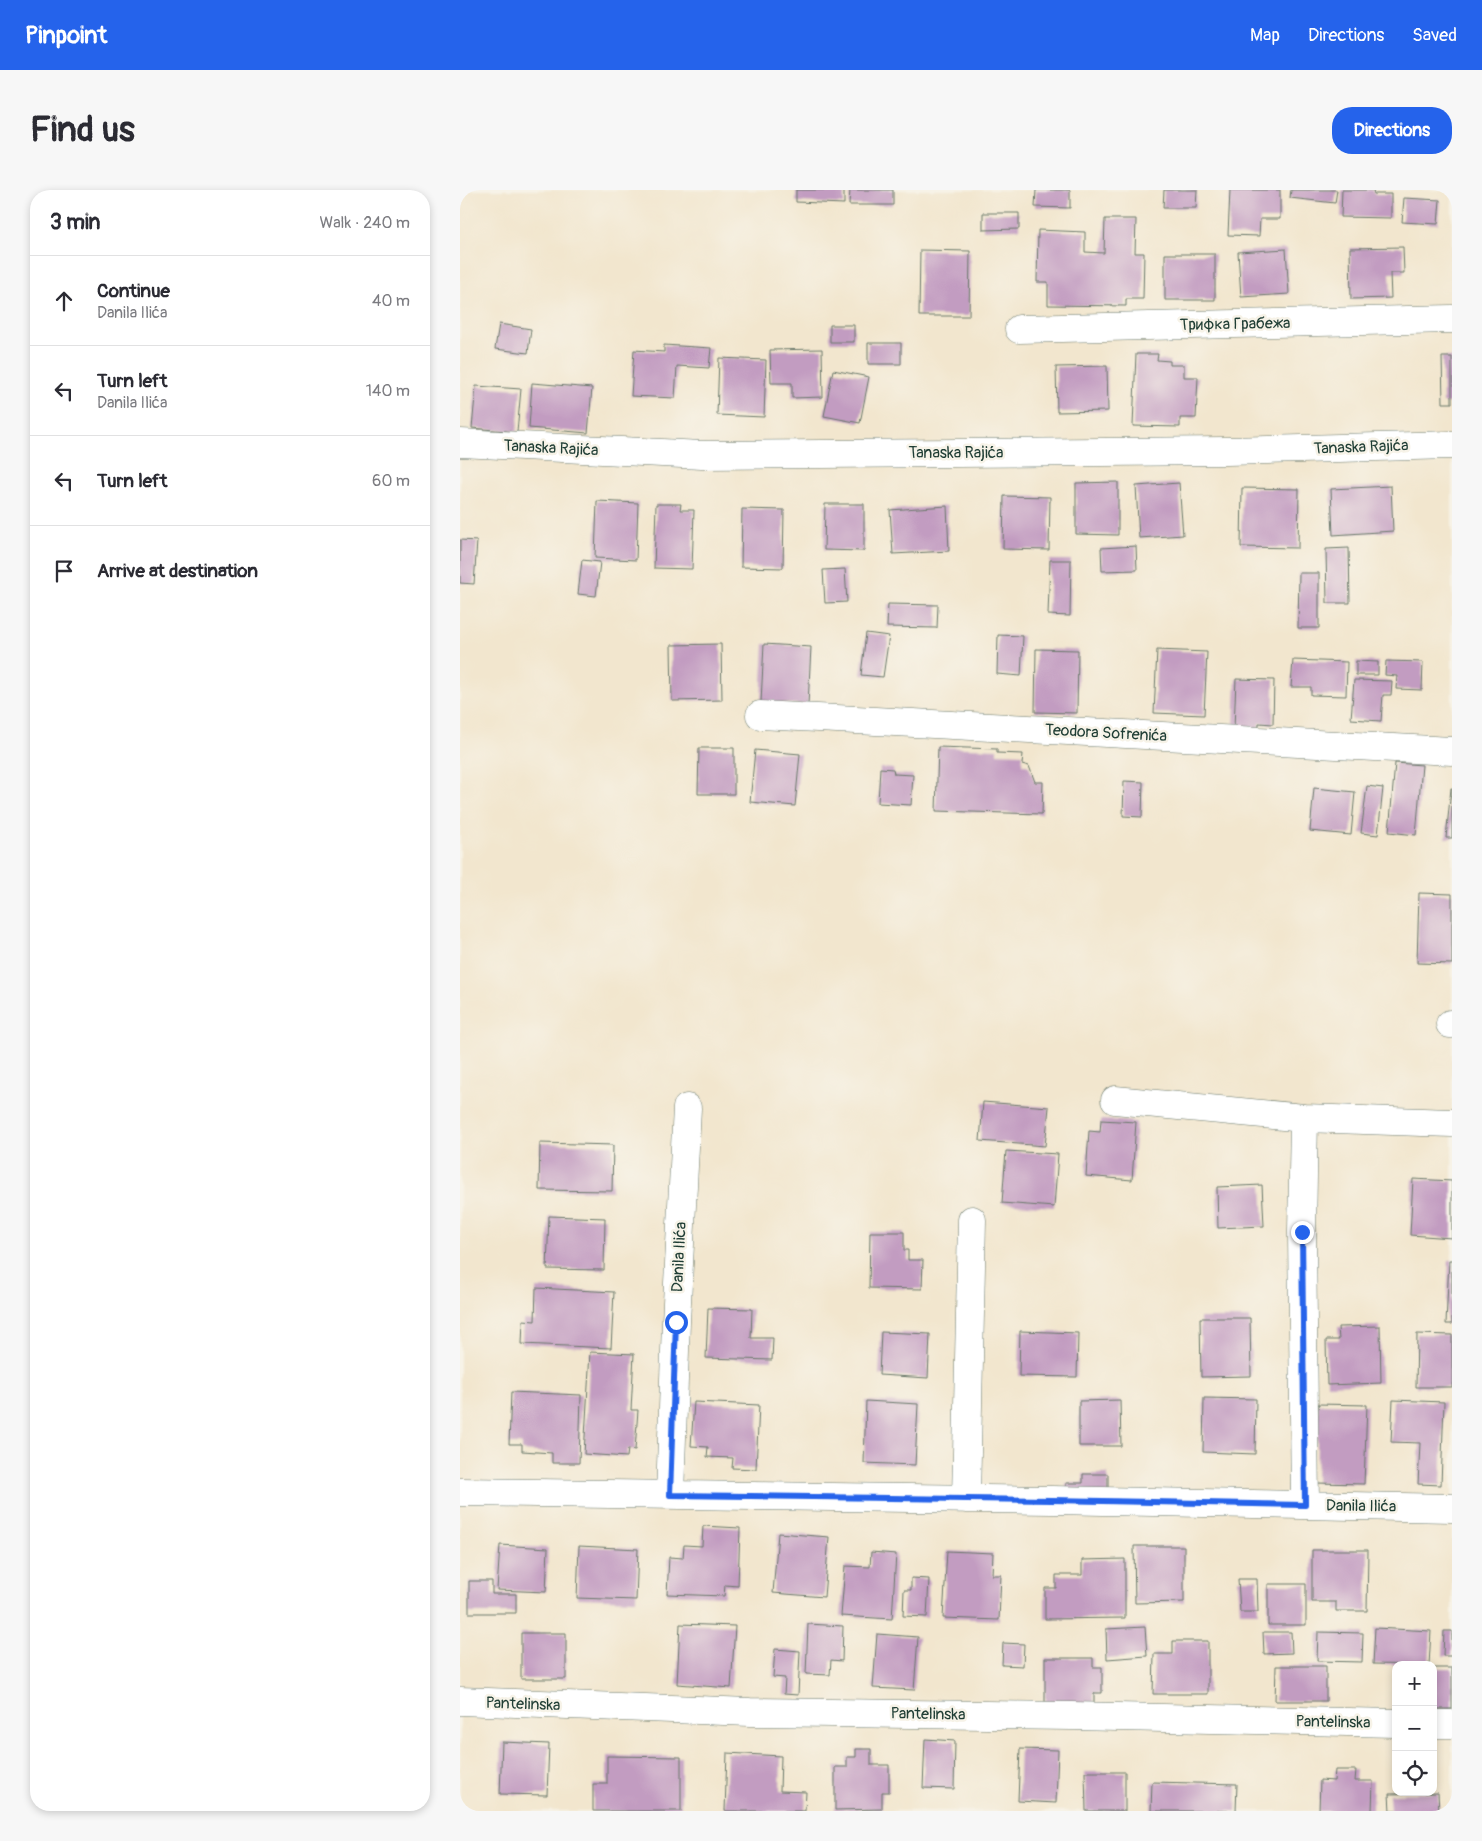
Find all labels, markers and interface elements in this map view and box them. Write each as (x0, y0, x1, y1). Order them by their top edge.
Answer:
text: Pinpoint (25, 21, 107, 50)
text: Map (1250, 24, 1280, 47)
text: Directions (1308, 24, 1384, 47)
text: Saved (1412, 24, 1457, 47)
button: Directions (1332, 107, 1452, 154)
text: Find us (30, 108, 135, 152)
text: 3 min (50, 209, 100, 236)
text: Walk · 240 m (319, 213, 410, 233)
text: Continue (97, 279, 170, 303)
icon: ahead (50, 287, 78, 315)
text: 40 m (372, 291, 410, 311)
text: Danila Ilića (97, 303, 168, 323)
street label: Трифка Грабежа (1179, 313, 1291, 335)
text: Turn left (97, 369, 167, 393)
icon: left (50, 377, 78, 405)
text: 140 m (366, 381, 410, 401)
text: Danila Ilića (97, 393, 168, 413)
street label: Tanaska Rajića (1313, 435, 1409, 459)
street label: Tanaska Rajića (503, 436, 599, 460)
street label: Tanaska Rajića (908, 443, 1004, 463)
icon: left (50, 467, 78, 495)
text: Turn left (97, 469, 167, 493)
text: 60 m (372, 471, 410, 491)
icon: arrive (50, 557, 78, 585)
text: Arrive at destination (97, 559, 258, 583)
street label: Teodora Sofrenića (1044, 720, 1168, 746)
street label: Danila Ilića (667, 1221, 691, 1293)
route end (1291, 1221, 1314, 1244)
route start (665, 1311, 688, 1334)
street label: Danila Ilića (1326, 1495, 1396, 1517)
map controls (1392, 1661, 1437, 1796)
button: + (1392, 1661, 1437, 1706)
street label: Pantelinska (485, 1693, 561, 1715)
street label: Pantelinska (890, 1703, 966, 1725)
button: − (1392, 1706, 1437, 1751)
street label: Pantelinska (1295, 1711, 1371, 1733)
button: locate (1392, 1751, 1437, 1796)

